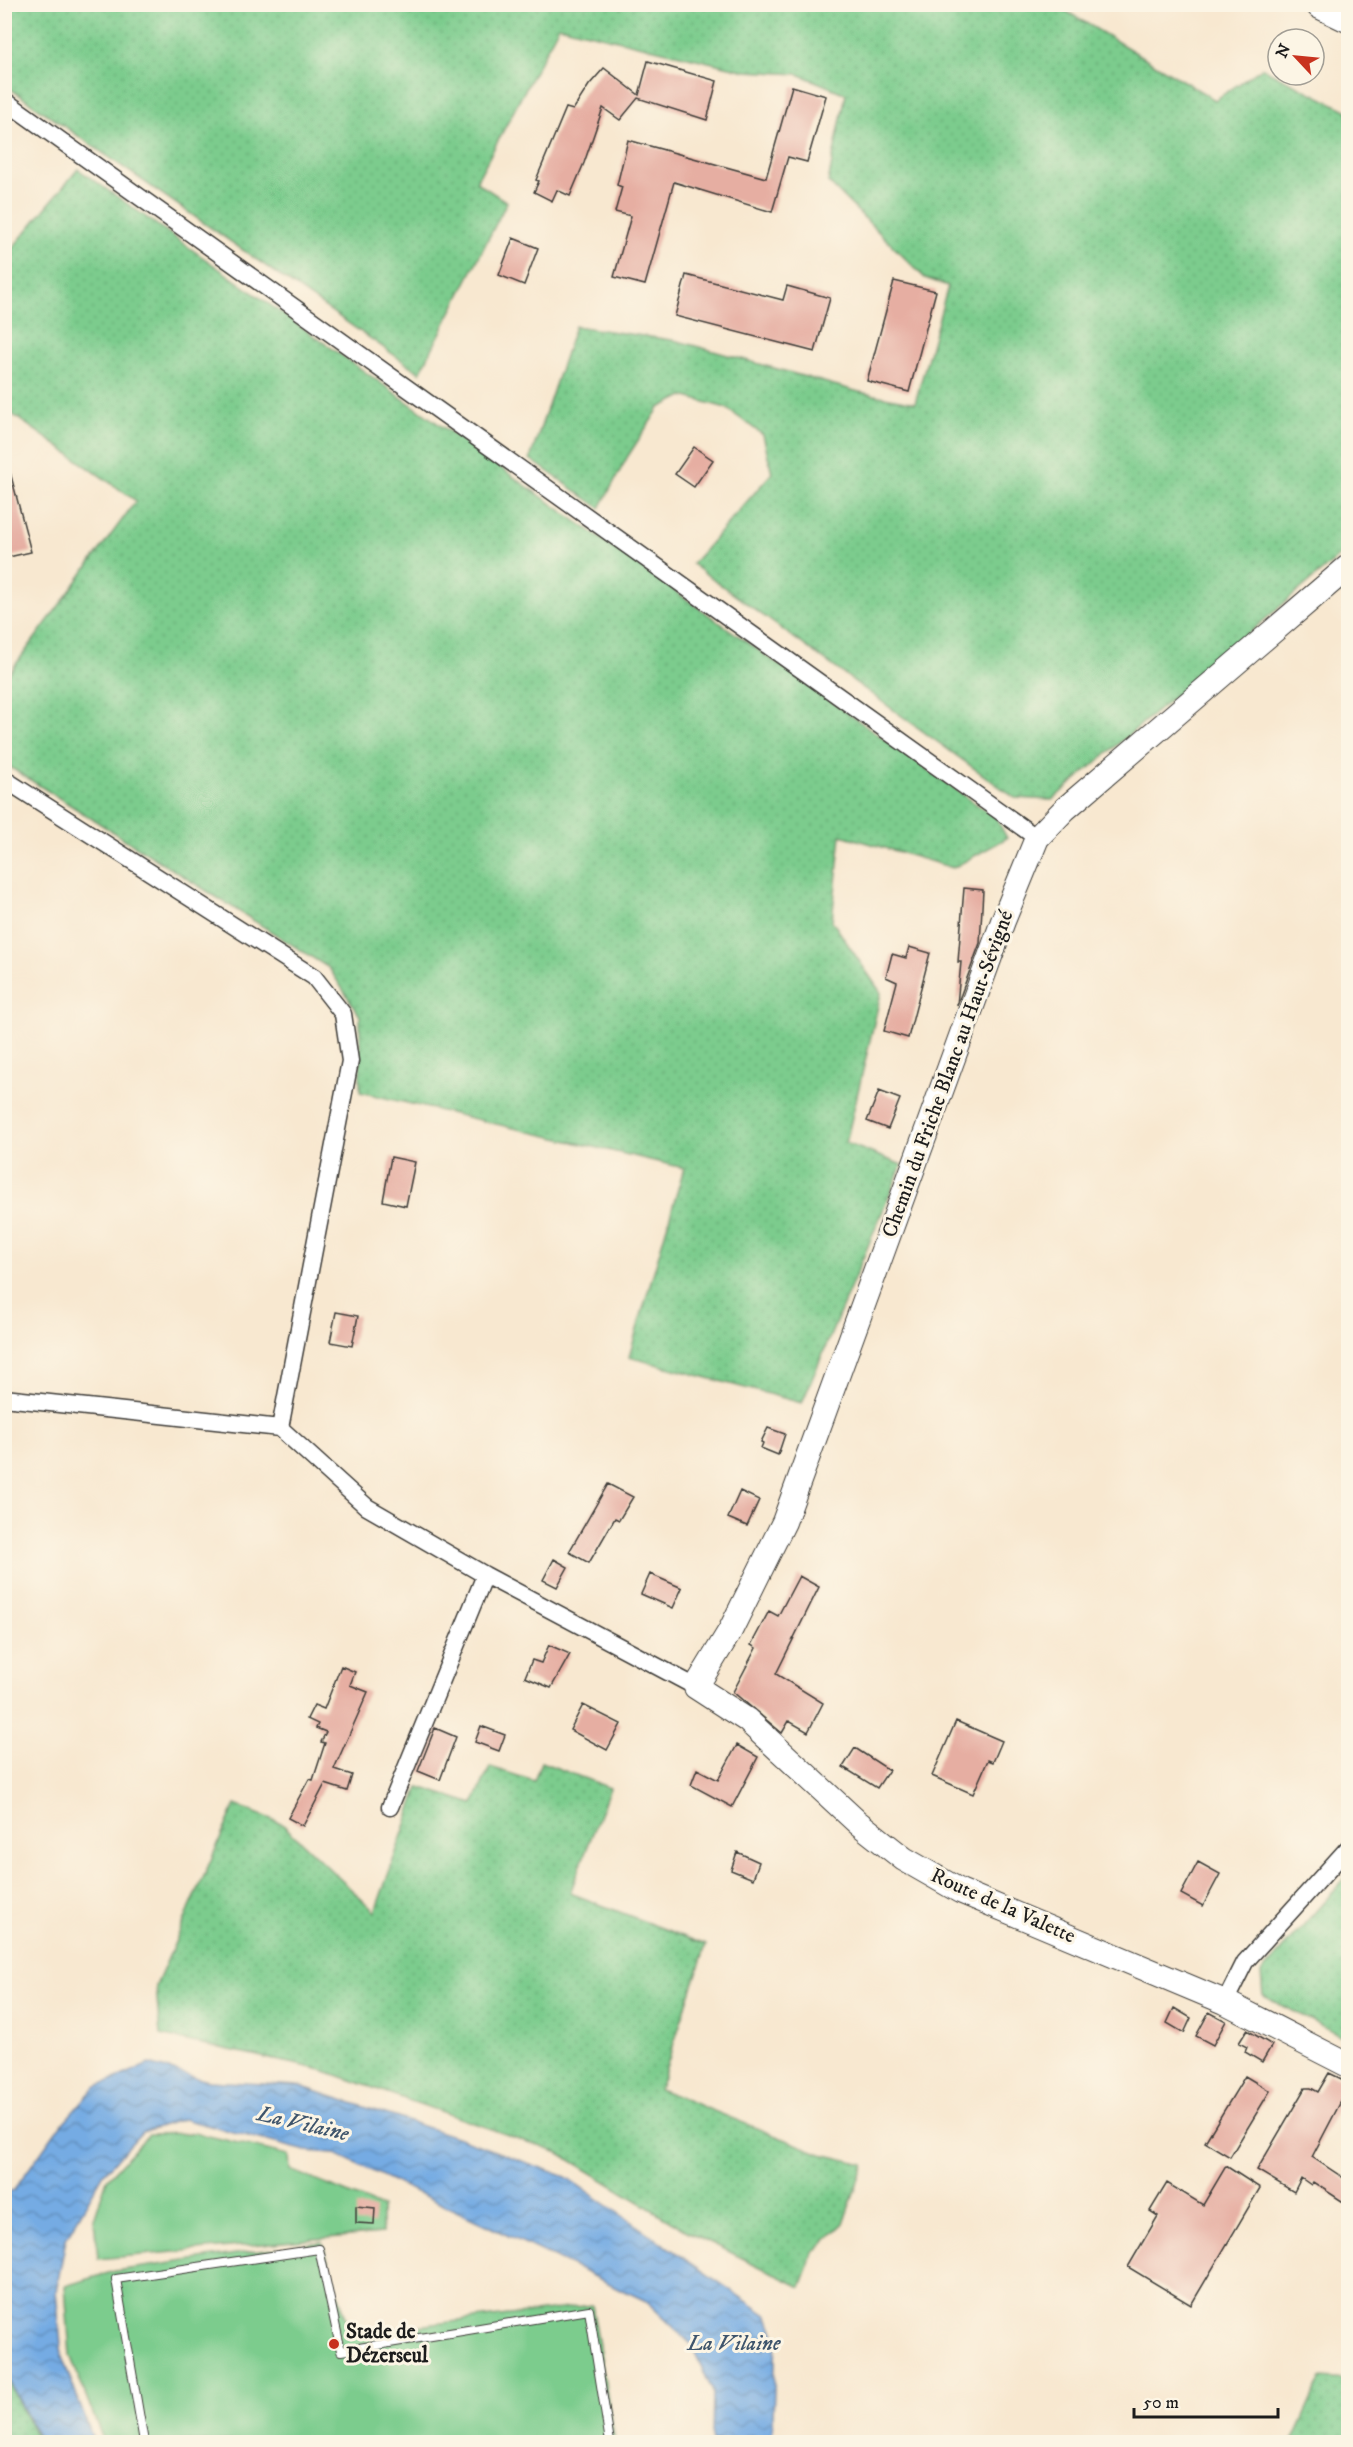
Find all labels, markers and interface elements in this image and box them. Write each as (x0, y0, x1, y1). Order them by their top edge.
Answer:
north arrow (1266, 27, 1326, 87)
text: N (1272, 41, 1295, 61)
street label: Chemin du Friche Blanc au Haut-Sévigné (877, 907, 1020, 1241)
street label: Route de la Valette (927, 1862, 1080, 1950)
water label: La Vilaine (253, 2100, 352, 2148)
place label: Stade de Dézerseul (346, 2319, 429, 2369)
water label: La Vilaine (685, 2330, 781, 2357)
marker: Stade de Dézerseul (327, 2337, 341, 2351)
scale bar (1134, 2381, 1278, 2419)
text: 50 m (1143, 2392, 1179, 2414)

